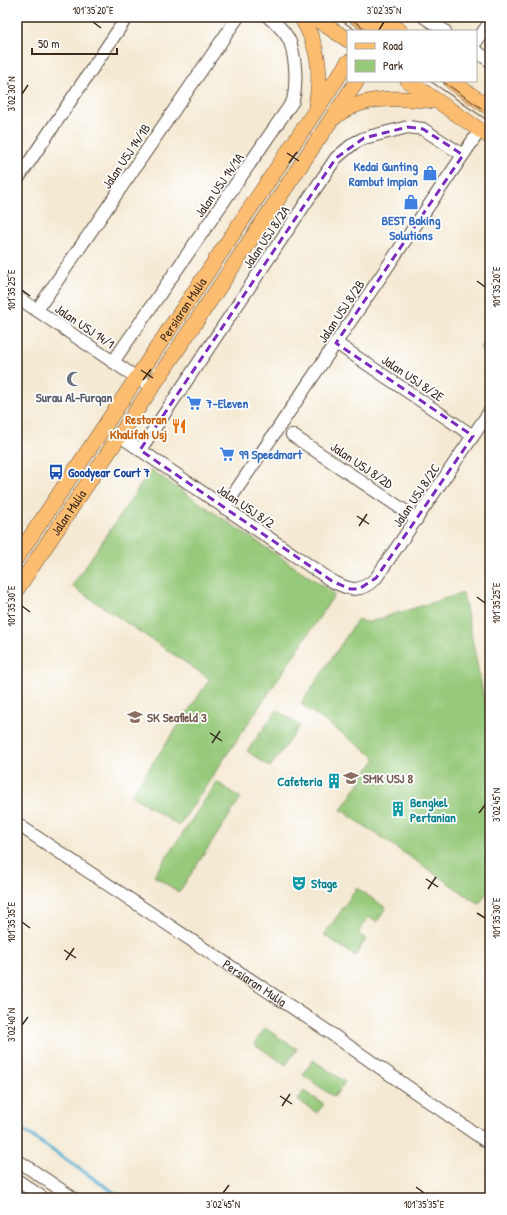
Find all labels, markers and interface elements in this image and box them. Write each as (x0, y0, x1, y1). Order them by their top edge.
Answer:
text: 101°35'20"E (72, 4, 114, 17)
text: 3°02'35"N (367, 4, 401, 17)
scale bar (32, 30, 117, 56)
legend (347, 30, 477, 82)
text: 50 m (38, 35, 59, 52)
text: Road (383, 37, 403, 54)
text: Park (383, 57, 403, 74)
text: 3°02'30"N (5, 77, 18, 111)
street label: Jalan USJ 14/1B (98, 120, 155, 192)
street label: Jalan USJ 14/1A (190, 149, 248, 221)
place label: Kedai Gunting Rambut Impian (349, 157, 418, 191)
shop icon: Kedai Gunting Rambut Impian (421, 164, 439, 182)
shop icon: BEST Baking Solutions (402, 193, 420, 211)
street label: Jalan USJ 8/2A (238, 202, 294, 272)
place label: BEST Baking Solutions (381, 211, 441, 244)
text: 101°35'20"E (490, 266, 503, 308)
text: 101°35'25"E (5, 269, 18, 310)
street label: Persiaran Mulia (155, 274, 210, 345)
street label: Jalan USJ 8/2B (313, 276, 369, 346)
street label: Jalan USJ 14/1 (52, 300, 118, 353)
street label: Jalan USJ 8/2E (378, 351, 448, 406)
mosque icon: Surau Al-Furqan (65, 370, 83, 388)
place label: Surau Al-Furqan (36, 388, 112, 407)
supermarket icon: 7-Eleven (185, 394, 203, 412)
place label: 7-Eleven (205, 394, 248, 412)
place label: Restoran Khalifah Usj (110, 410, 167, 443)
restaurant icon: Restoran Khalifah Usj (170, 417, 188, 435)
street label: Jalan USJ 8/2D (327, 438, 397, 493)
supermarket icon: 99 Speedmart (218, 445, 236, 463)
place label: 99 Speedmart (239, 445, 302, 464)
street label: Jalan USJ 8/2C (388, 460, 444, 530)
bus stop icon: Goodyear Court 7 (47, 463, 65, 481)
place label: Goodyear Court 7 (68, 463, 151, 482)
street label: Jalan USJ 8/2 (214, 480, 278, 532)
street label: Jalan Mulia (46, 486, 90, 539)
text: 101°35'25"E (490, 582, 503, 623)
text: 101°35'30"E (5, 585, 18, 626)
school or university icon: SK Seafield 3 (126, 708, 144, 726)
place label: SK Seafield 3 (147, 708, 207, 726)
school or university icon: SMK USJ 8 (342, 769, 360, 787)
place label: SMK USJ 8 (363, 769, 413, 787)
place label: Cafeteria (277, 772, 323, 790)
building icon: Cafeteria (325, 772, 343, 790)
text: 3°02'45"N (490, 788, 503, 822)
place label: Bengkel Pertanian (410, 793, 456, 826)
building icon: Bengkel Pertanian (389, 800, 407, 818)
theatre icon: Stage (290, 874, 308, 892)
place label: Stage (311, 874, 338, 893)
text: 101°35'30"E (490, 897, 503, 938)
text: 101°35'35"E (5, 901, 18, 942)
street label: Persiaran Mulia (220, 955, 290, 1010)
text: 3°02'40"N (5, 1008, 18, 1042)
text: 3°02'45"N (206, 1198, 240, 1211)
text: 101°35'35"E (404, 1198, 445, 1211)

